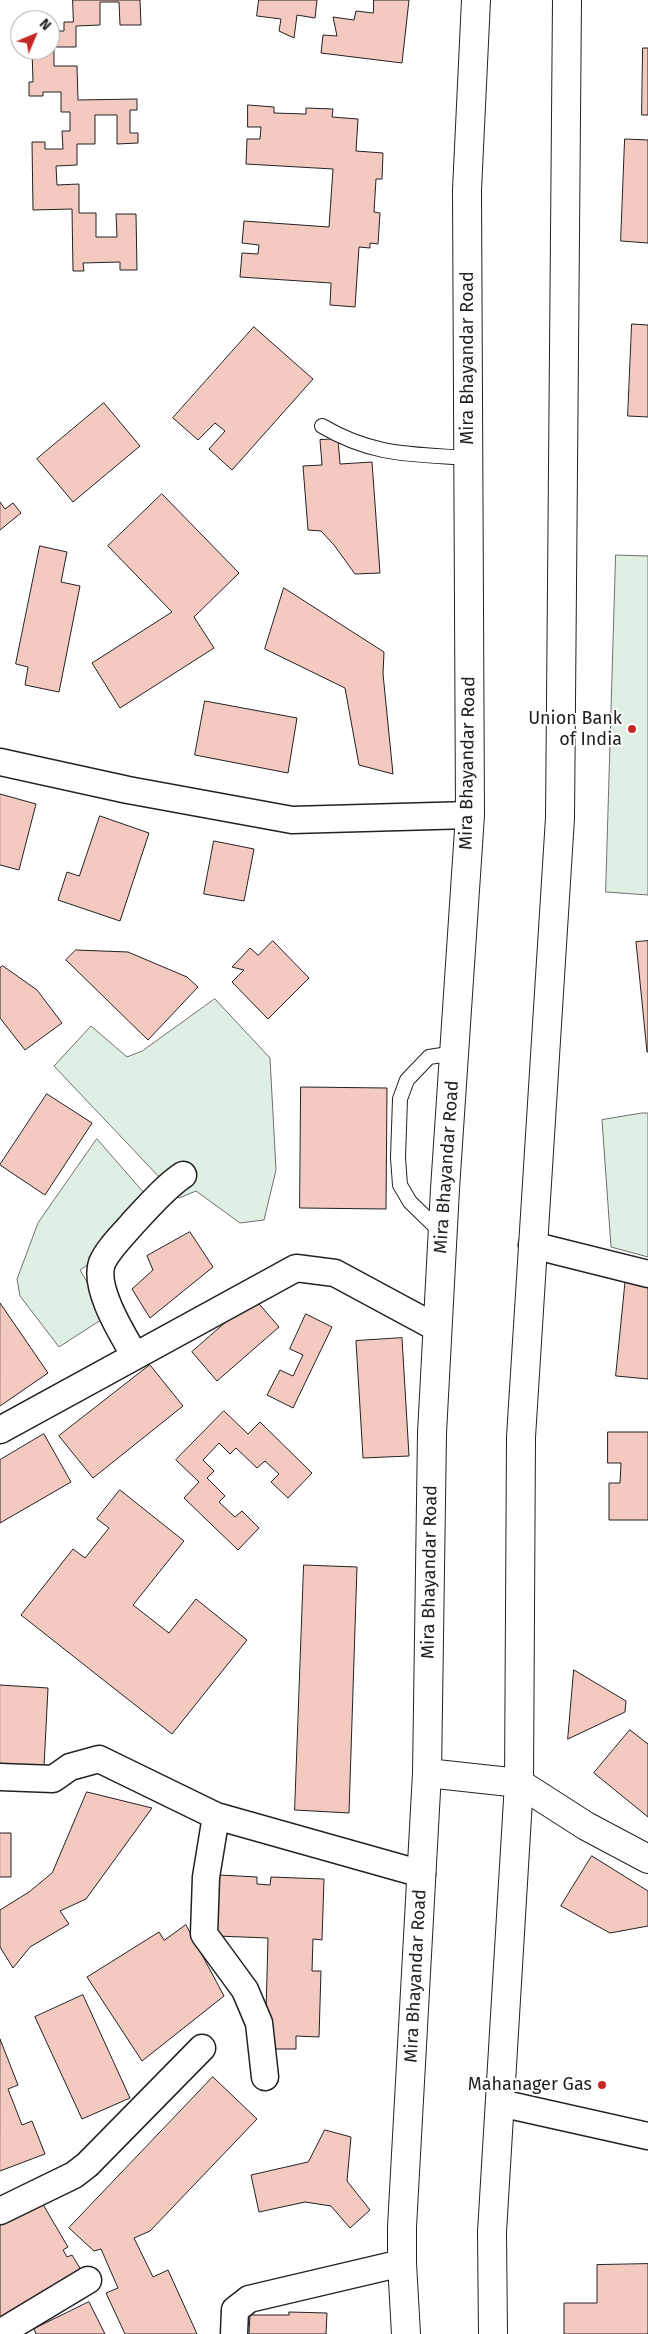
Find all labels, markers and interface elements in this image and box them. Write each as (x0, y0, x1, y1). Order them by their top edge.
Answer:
north arrow (10, 10, 60, 60)
text: N (36, 15, 55, 34)
street label: Mira Bhayandar Road (457, 271, 479, 445)
street label: Mira Bhayandar Road (456, 676, 480, 850)
place label: Union Bank of India (528, 708, 622, 751)
marker: Union Bank of India (626, 723, 638, 735)
street label: Mira Bhayandar Road (430, 1080, 464, 1254)
street label: Mira Bhayandar Road (418, 1485, 442, 1659)
street label: Mira Bhayandar Road (401, 1889, 431, 2063)
place label: Mahanager Gas (468, 2074, 592, 2096)
marker: Mahanager Gas (596, 2079, 608, 2091)

